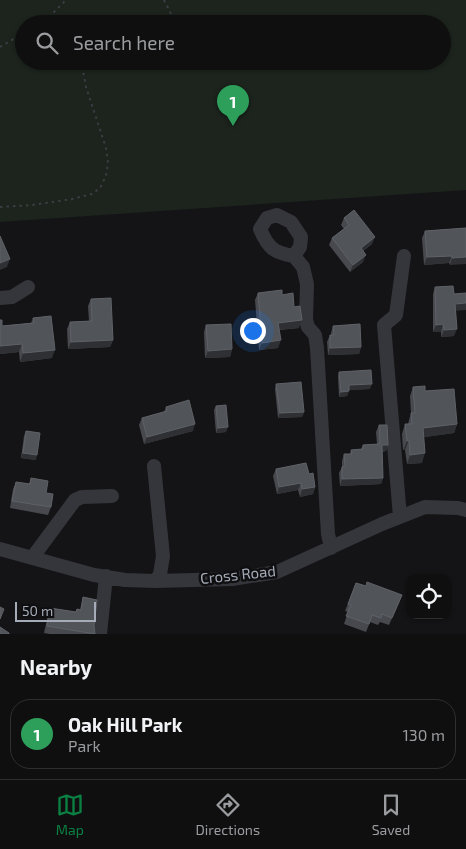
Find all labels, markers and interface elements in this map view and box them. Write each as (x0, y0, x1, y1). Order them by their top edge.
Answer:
search box (15, 15, 451, 70)
icon: search (33, 29, 61, 57)
text: Search here (73, 31, 175, 54)
pin: 1 (217, 85, 249, 126)
your location (240, 318, 266, 344)
street label: Cross Road (199, 561, 277, 587)
map controls (406, 574, 451, 619)
button: locate (406, 574, 451, 619)
scale bar (15, 599, 96, 622)
text: 50 m (22, 602, 53, 619)
text: Nearby (20, 654, 92, 679)
text: Oak Hill Park (68, 713, 182, 736)
text: 1 (34, 725, 40, 744)
text: 130 m (403, 725, 445, 744)
text: Park (68, 736, 101, 755)
tab: Map (56, 791, 84, 838)
tab: Directions (196, 791, 260, 838)
tab: Saved (372, 791, 410, 838)

